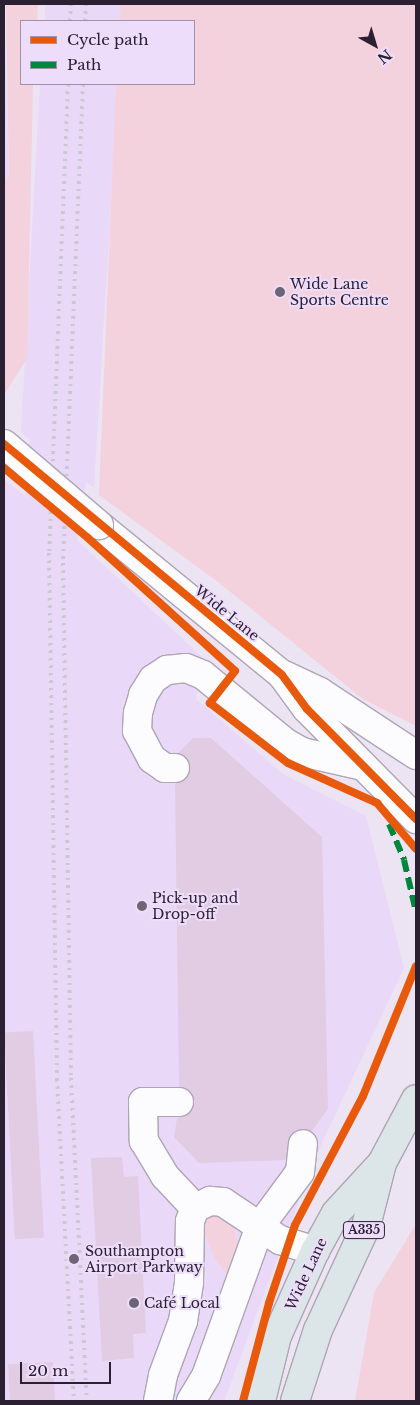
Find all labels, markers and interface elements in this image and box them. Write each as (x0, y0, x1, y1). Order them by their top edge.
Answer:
legend (20, 20, 195, 85)
north arrow (350, 20, 400, 70)
text: Cycle path (67, 30, 149, 49)
text: N (374, 46, 395, 68)
text: Path (67, 55, 101, 74)
place label: Wide Lane Sports Centre (290, 276, 389, 308)
marker: Wide Lane Sports Centre (274, 286, 286, 298)
street label: Wide Lane (191, 582, 263, 644)
place label: Pick-up and Drop-off (152, 890, 238, 922)
marker: Pick-up and Drop-off (136, 900, 148, 912)
road number: A335 (343, 1220, 385, 1240)
street label: Wide Lane (282, 1235, 330, 1313)
place label: Southampton Airport Parkway (85, 1243, 203, 1276)
marker: Southampton Airport Parkway (67, 1252, 81, 1266)
place label: Café Local (144, 1295, 220, 1311)
marker: Café Local (128, 1297, 140, 1309)
scale bar (22, 1352, 114, 1384)
text: 20 m (28, 1361, 68, 1380)

